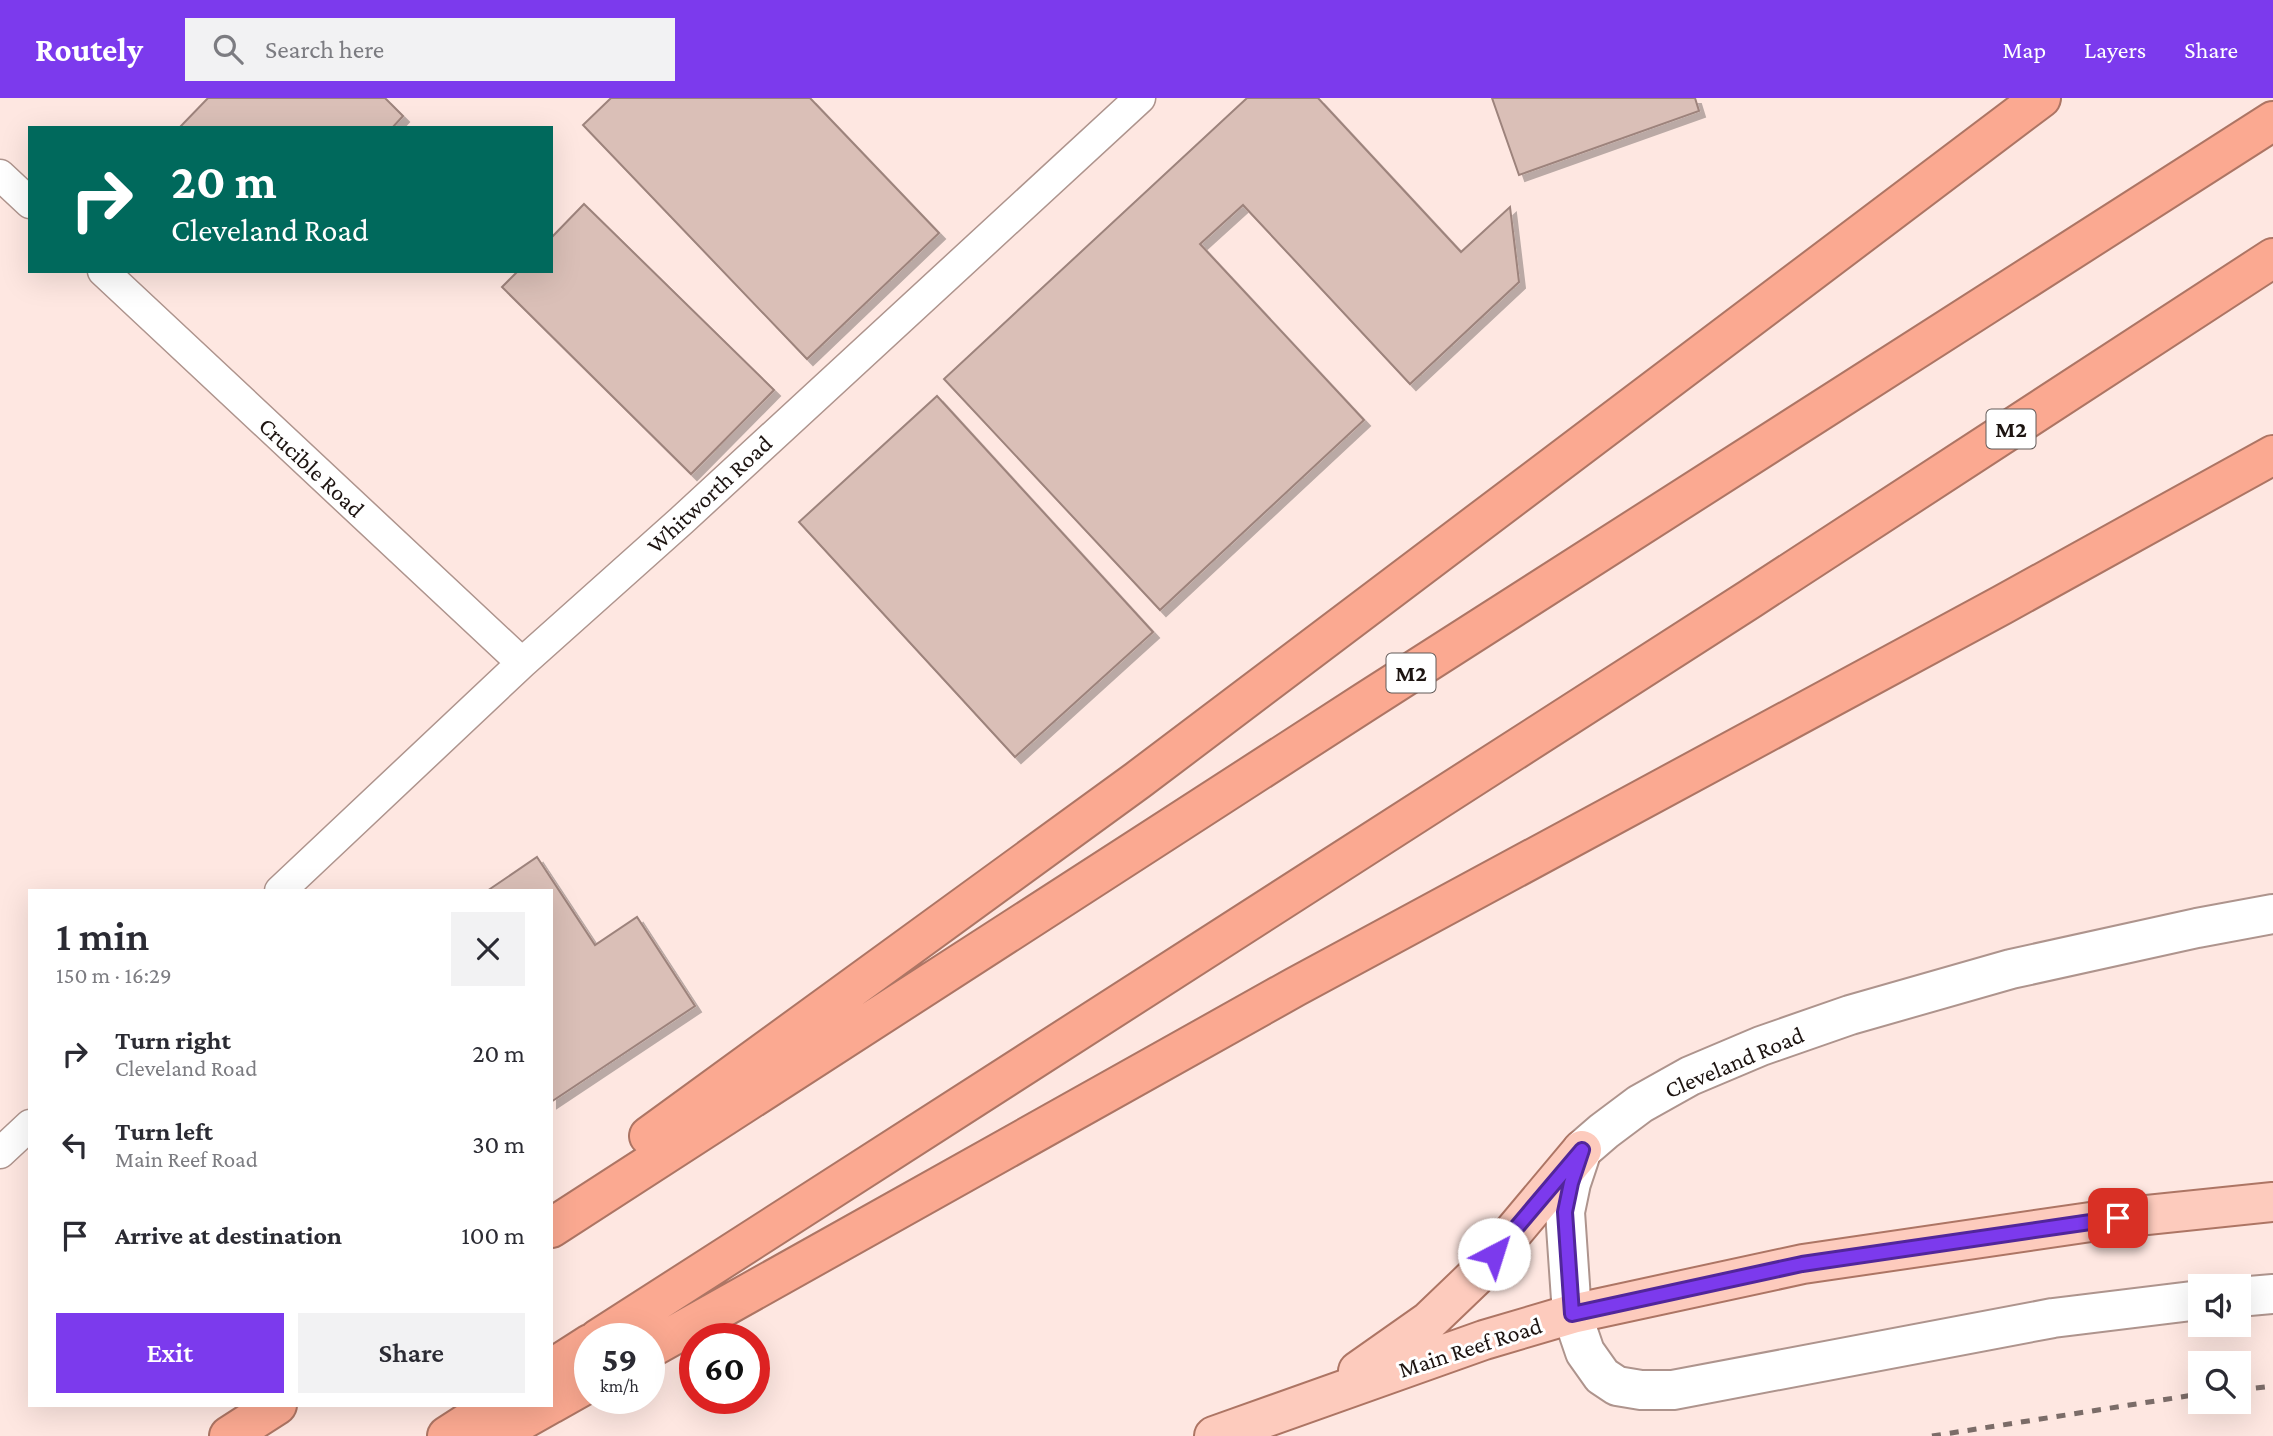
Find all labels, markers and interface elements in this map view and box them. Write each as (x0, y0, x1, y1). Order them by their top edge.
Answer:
search box (185, 18, 675, 81)
icon: search (209, 30, 247, 68)
text: Routely (35, 31, 143, 68)
text: Search here (265, 35, 384, 64)
text: Map (2002, 36, 2046, 63)
text: Layers (2084, 36, 2146, 63)
text: Share (2184, 36, 2238, 63)
icon: right (56, 154, 147, 245)
text: 20 m (171, 154, 277, 209)
text: Cleveland Road (171, 212, 369, 248)
road number: M2 (1986, 410, 2036, 448)
street label: Crucible Road (254, 411, 370, 523)
street label: Whitworth Road (641, 429, 777, 559)
road number: M2 (1386, 653, 1436, 692)
text: 1 min (56, 912, 149, 959)
button: close (451, 912, 525, 986)
text: 150 m · 16:29 (56, 962, 172, 988)
street label: Cleveland Road (1660, 1020, 1808, 1103)
text: Turn right (115, 1026, 231, 1055)
icon: right (56, 1035, 94, 1073)
text: 20 m (472, 1039, 525, 1068)
text: Cleveland Road (115, 1055, 257, 1081)
text: Turn left (115, 1117, 213, 1146)
icon: left (56, 1126, 94, 1164)
text: 30 m (472, 1130, 525, 1159)
text: Main Reef Road (115, 1146, 258, 1172)
pin (2088, 1188, 2148, 1248)
icon: arrive (2099, 1199, 2137, 1237)
icon: arrive (56, 1217, 94, 1255)
position arrow (1457, 1217, 1531, 1291)
text: Arrive at destination (115, 1221, 342, 1250)
text: 100 m (461, 1221, 525, 1250)
map controls (2188, 1274, 2251, 1414)
button: sound (2188, 1274, 2251, 1337)
street label: Main Reef Road (1395, 1311, 1545, 1383)
button: Exit (56, 1313, 284, 1393)
button: Share (298, 1313, 525, 1393)
speed limit sign: 60 (679, 1323, 770, 1414)
text: 59 (602, 1340, 637, 1379)
button: search (2188, 1351, 2251, 1414)
text: km/h (600, 1376, 639, 1396)

